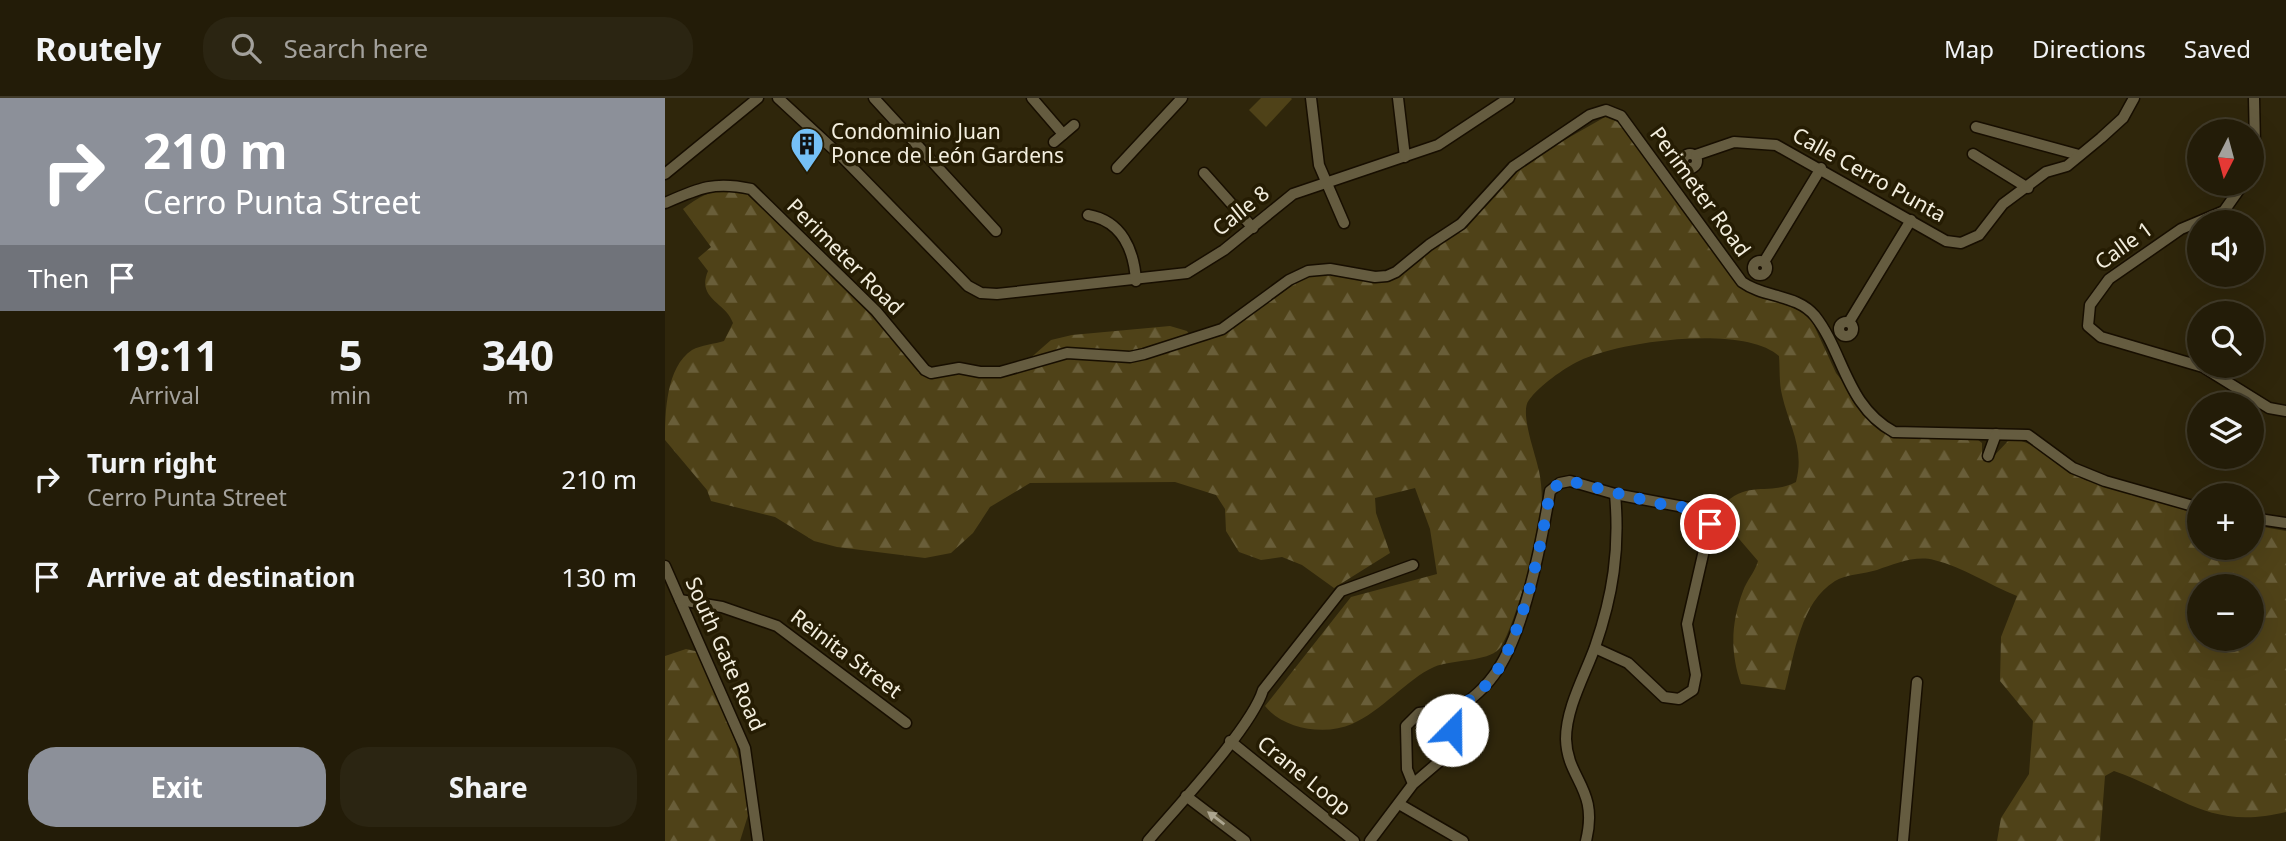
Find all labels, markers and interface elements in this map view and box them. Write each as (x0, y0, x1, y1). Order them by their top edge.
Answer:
search box (203, 17, 693, 80)
text: Routely (35, 26, 161, 71)
icon: search (227, 29, 265, 67)
text: Search here (283, 30, 428, 66)
text: Map (1944, 32, 1994, 65)
text: Directions (2032, 32, 2146, 65)
text: Saved (2184, 32, 2251, 65)
text: 210 m (143, 117, 288, 183)
place label: Condominio Juan Ponce de León Gardens (831, 117, 1064, 169)
north arrow (2187, 119, 2265, 196)
map controls (2187, 119, 2264, 651)
street label: Calle Cerro Punta (1788, 120, 1951, 228)
street label: Perimeter Road (1644, 121, 1757, 262)
building icon: Condominio Juan Ponce de León Gardens (788, 125, 826, 174)
icon: right (28, 126, 119, 217)
street label: Calle 8 (1206, 179, 1275, 242)
text: Cerro Punta Street (143, 180, 421, 223)
street label: Perimeter Road (781, 192, 910, 321)
button: sound (2187, 210, 2264, 287)
street label: Calle 1 (2089, 215, 2158, 276)
icon: arrive (103, 259, 141, 297)
text: Then (28, 260, 89, 296)
button: search (2187, 301, 2264, 378)
text: 19:11 (111, 326, 219, 383)
text: 5 (338, 326, 362, 383)
text: 340 (482, 326, 554, 383)
text: Arrival (130, 379, 200, 411)
text: min (330, 379, 371, 411)
text: m (507, 379, 529, 411)
button: layers (2187, 392, 2264, 469)
text: Turn right (87, 445, 217, 481)
icon: right (28, 460, 66, 498)
text: 210 m (561, 461, 637, 497)
text: Cerro Punta Street (87, 481, 287, 513)
button: + (2187, 483, 2264, 560)
pin (1680, 494, 1740, 554)
icon: arrive (1691, 505, 1729, 543)
icon: arrive (28, 558, 66, 596)
text: Arrive at destination (87, 559, 356, 595)
text: 130 m (561, 559, 637, 595)
street label: South Gate Road (679, 572, 772, 735)
button: − (2187, 574, 2264, 651)
street label: Reinita Street (785, 602, 908, 704)
position arrow (1415, 693, 1489, 767)
street label: Crane Loop (1252, 729, 1357, 822)
button: Exit (28, 747, 326, 827)
button: Share (340, 747, 637, 827)
one-way arrow (1207, 811, 1225, 826)

